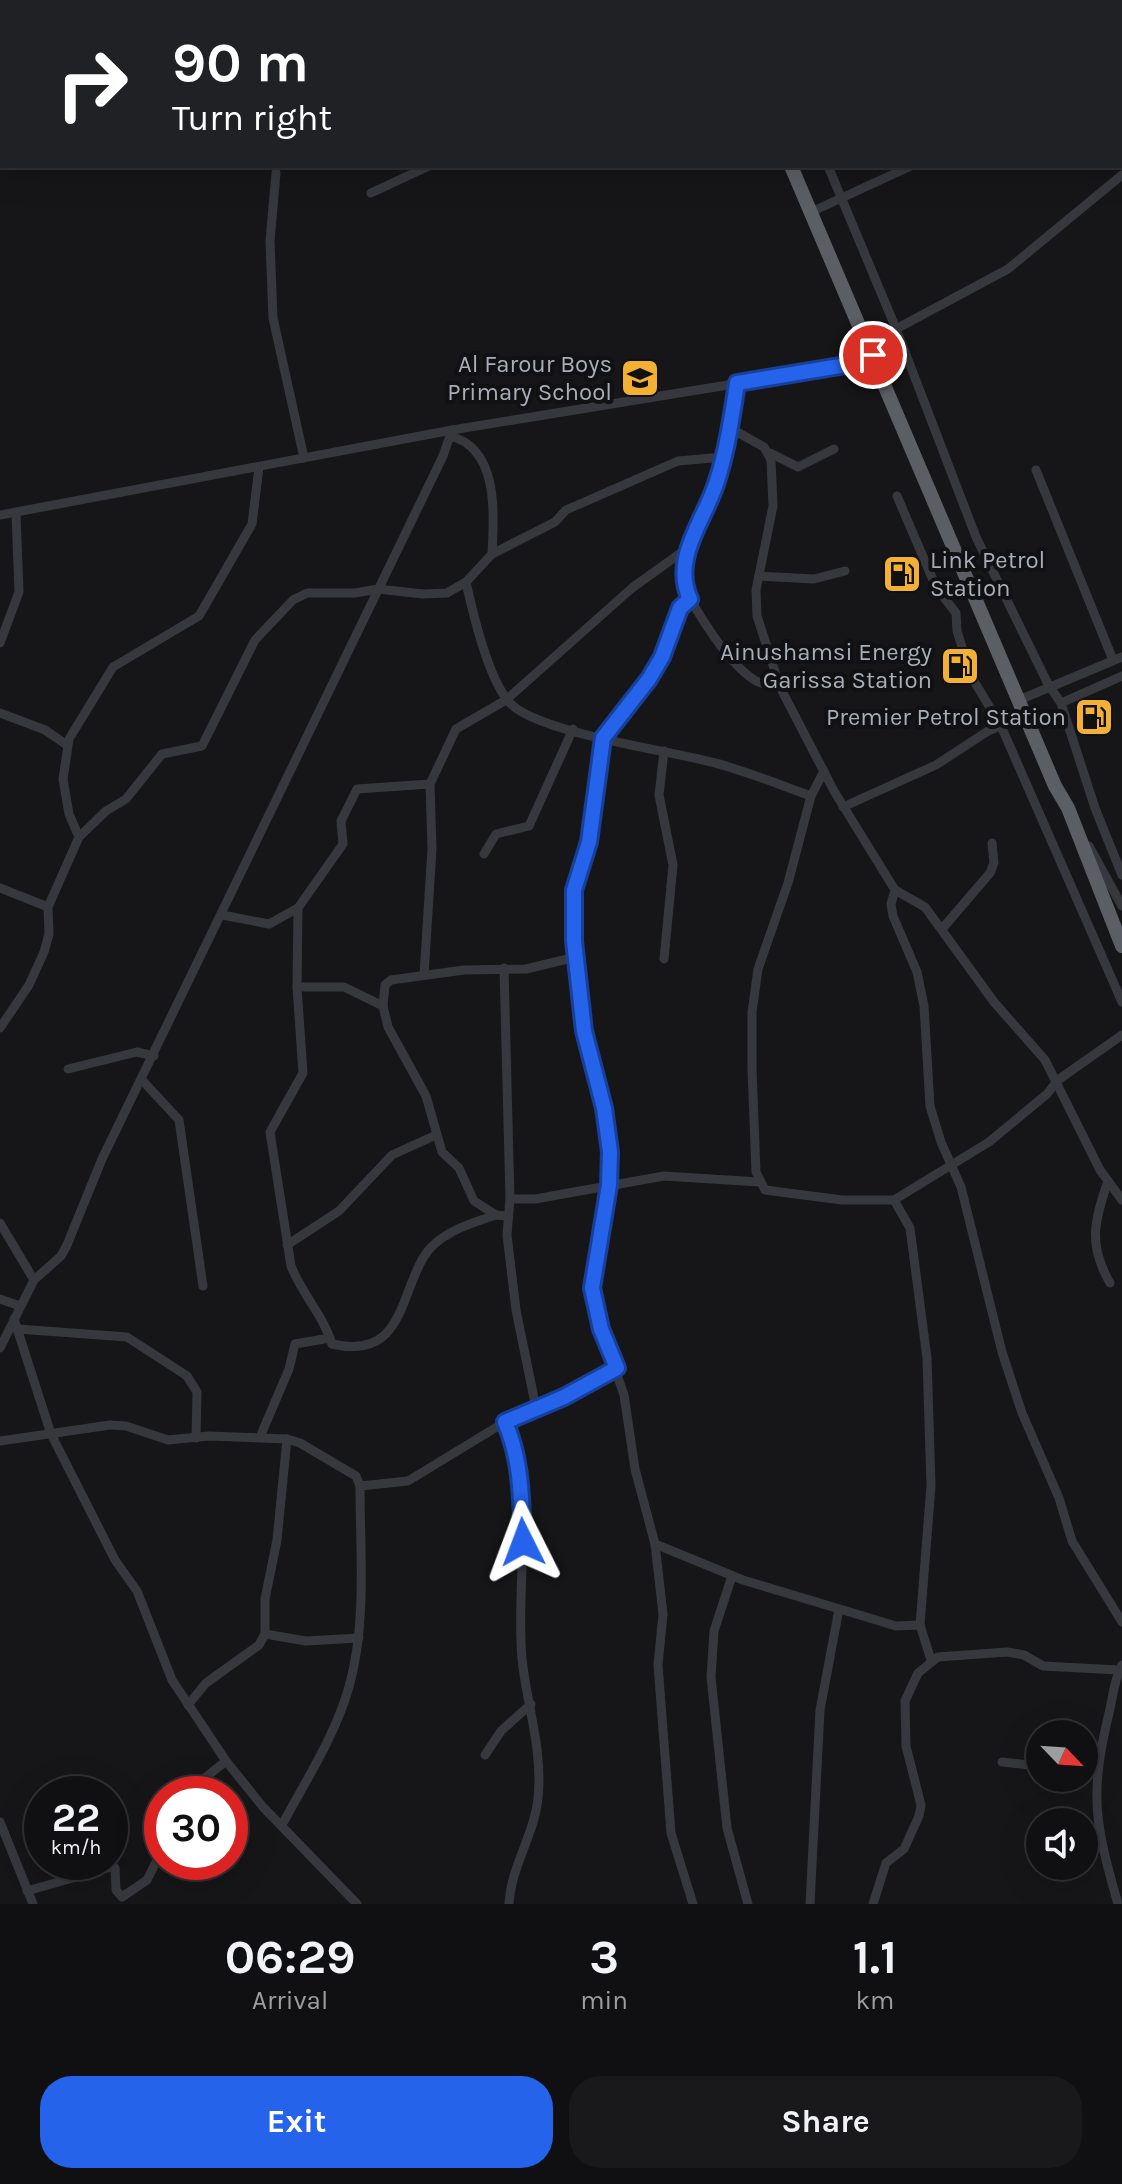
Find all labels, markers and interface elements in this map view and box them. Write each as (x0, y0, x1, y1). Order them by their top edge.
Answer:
text: 90 m (172, 30, 309, 95)
icon: right (40, 32, 144, 136)
text: Turn right (172, 97, 332, 139)
pin (839, 321, 907, 389)
icon: arrive (851, 333, 895, 377)
place label: Al Farour Boys Primary School (447, 350, 612, 406)
school or university icon: Al Farour Boys Primary School (619, 357, 661, 399)
place label: Link Petrol Station (930, 546, 1045, 602)
fuel station icon: Link Petrol Station (881, 553, 923, 595)
place label: Ainushamsi Energy Garissa Station (720, 638, 932, 694)
fuel station icon: Ainushamsi Energy Garissa Station (939, 645, 981, 687)
fuel station icon: Premier Petrol Station (1073, 696, 1115, 738)
place label: Premier Petrol Station (826, 703, 1066, 731)
position arrow (481, 1500, 565, 1584)
north arrow (1026, 1720, 1098, 1792)
map controls (1026, 1720, 1098, 1880)
speed limit sign: 30 (144, 1776, 248, 1880)
text: 22 (52, 1794, 100, 1841)
button: sound (1026, 1808, 1098, 1880)
text: km/h (51, 1836, 101, 1859)
text: 06:29 (225, 1929, 355, 1985)
text: 3 (589, 1929, 619, 1985)
text: 1.1 (853, 1929, 897, 1985)
text: Arrival (252, 1985, 328, 2016)
text: min (580, 1985, 628, 2016)
text: km (855, 1985, 894, 2016)
button: Exit (40, 2076, 553, 2168)
button: Share (569, 2076, 1082, 2168)

